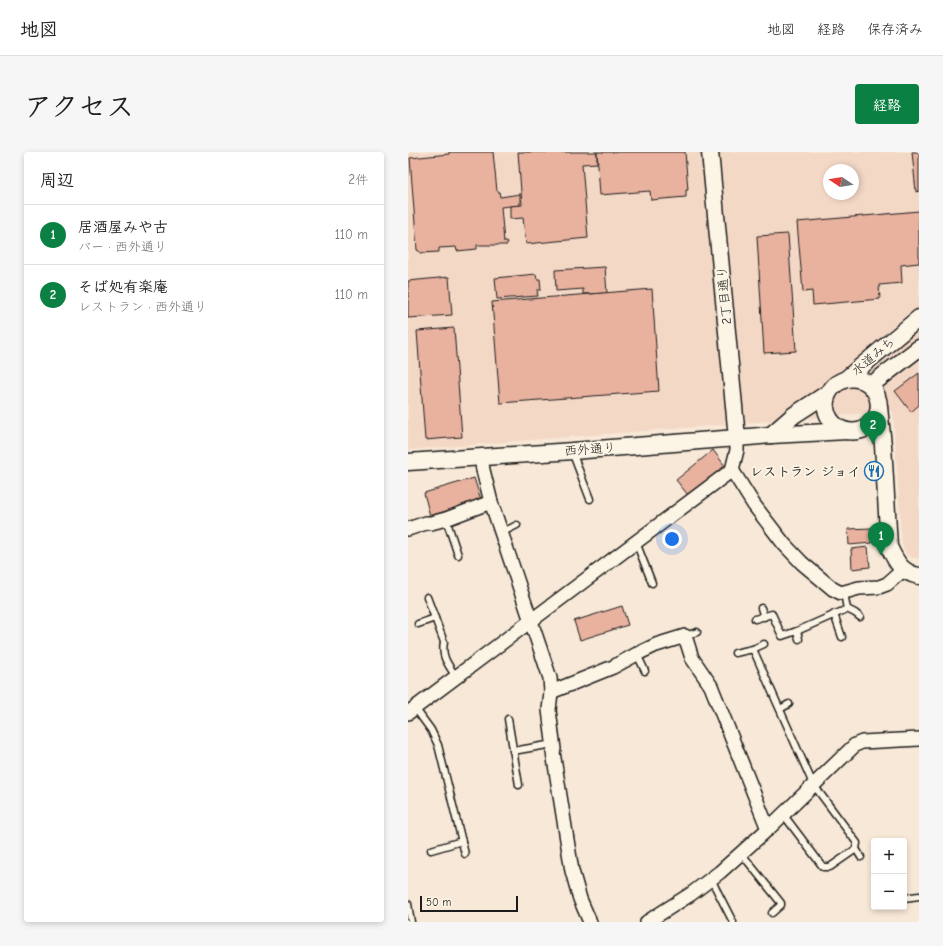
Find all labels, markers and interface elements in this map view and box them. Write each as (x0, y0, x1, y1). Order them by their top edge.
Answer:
text: 地図 (20, 19, 58, 41)
text: 地図 (767, 21, 795, 38)
text: 経路 (817, 21, 845, 38)
text: 保存済み (867, 21, 923, 38)
button: 経路 (855, 84, 919, 124)
text: アクセス (24, 91, 134, 123)
north arrow (823, 164, 859, 200)
text: 周辺 (40, 171, 74, 190)
text: 2件 (348, 172, 368, 187)
text: 居酒屋みや古 (78, 218, 168, 236)
text: 1 (50, 227, 56, 242)
text: 110 m (335, 227, 368, 242)
text: バー · 西外通り (78, 239, 167, 254)
street label: 2丁目通り (714, 265, 734, 325)
text: そば処有楽庵 (78, 278, 168, 296)
text: 2 (50, 287, 56, 302)
text: 110 m (335, 287, 368, 302)
text: レストラン · 西外通り (78, 299, 207, 314)
street label: 水道みち (848, 334, 898, 378)
pin: 2 (860, 411, 886, 444)
street label: 西外通り (564, 440, 616, 458)
restaurant icon: レストラン ジョイ (863, 460, 885, 482)
place label: レストラン ジョイ (750, 464, 860, 479)
pin: 1 (868, 522, 894, 555)
your location (662, 529, 682, 549)
map controls (871, 838, 907, 910)
button: + (871, 838, 907, 874)
button: − (871, 874, 907, 910)
scale bar (420, 894, 518, 913)
text: 50 m (426, 896, 451, 909)

